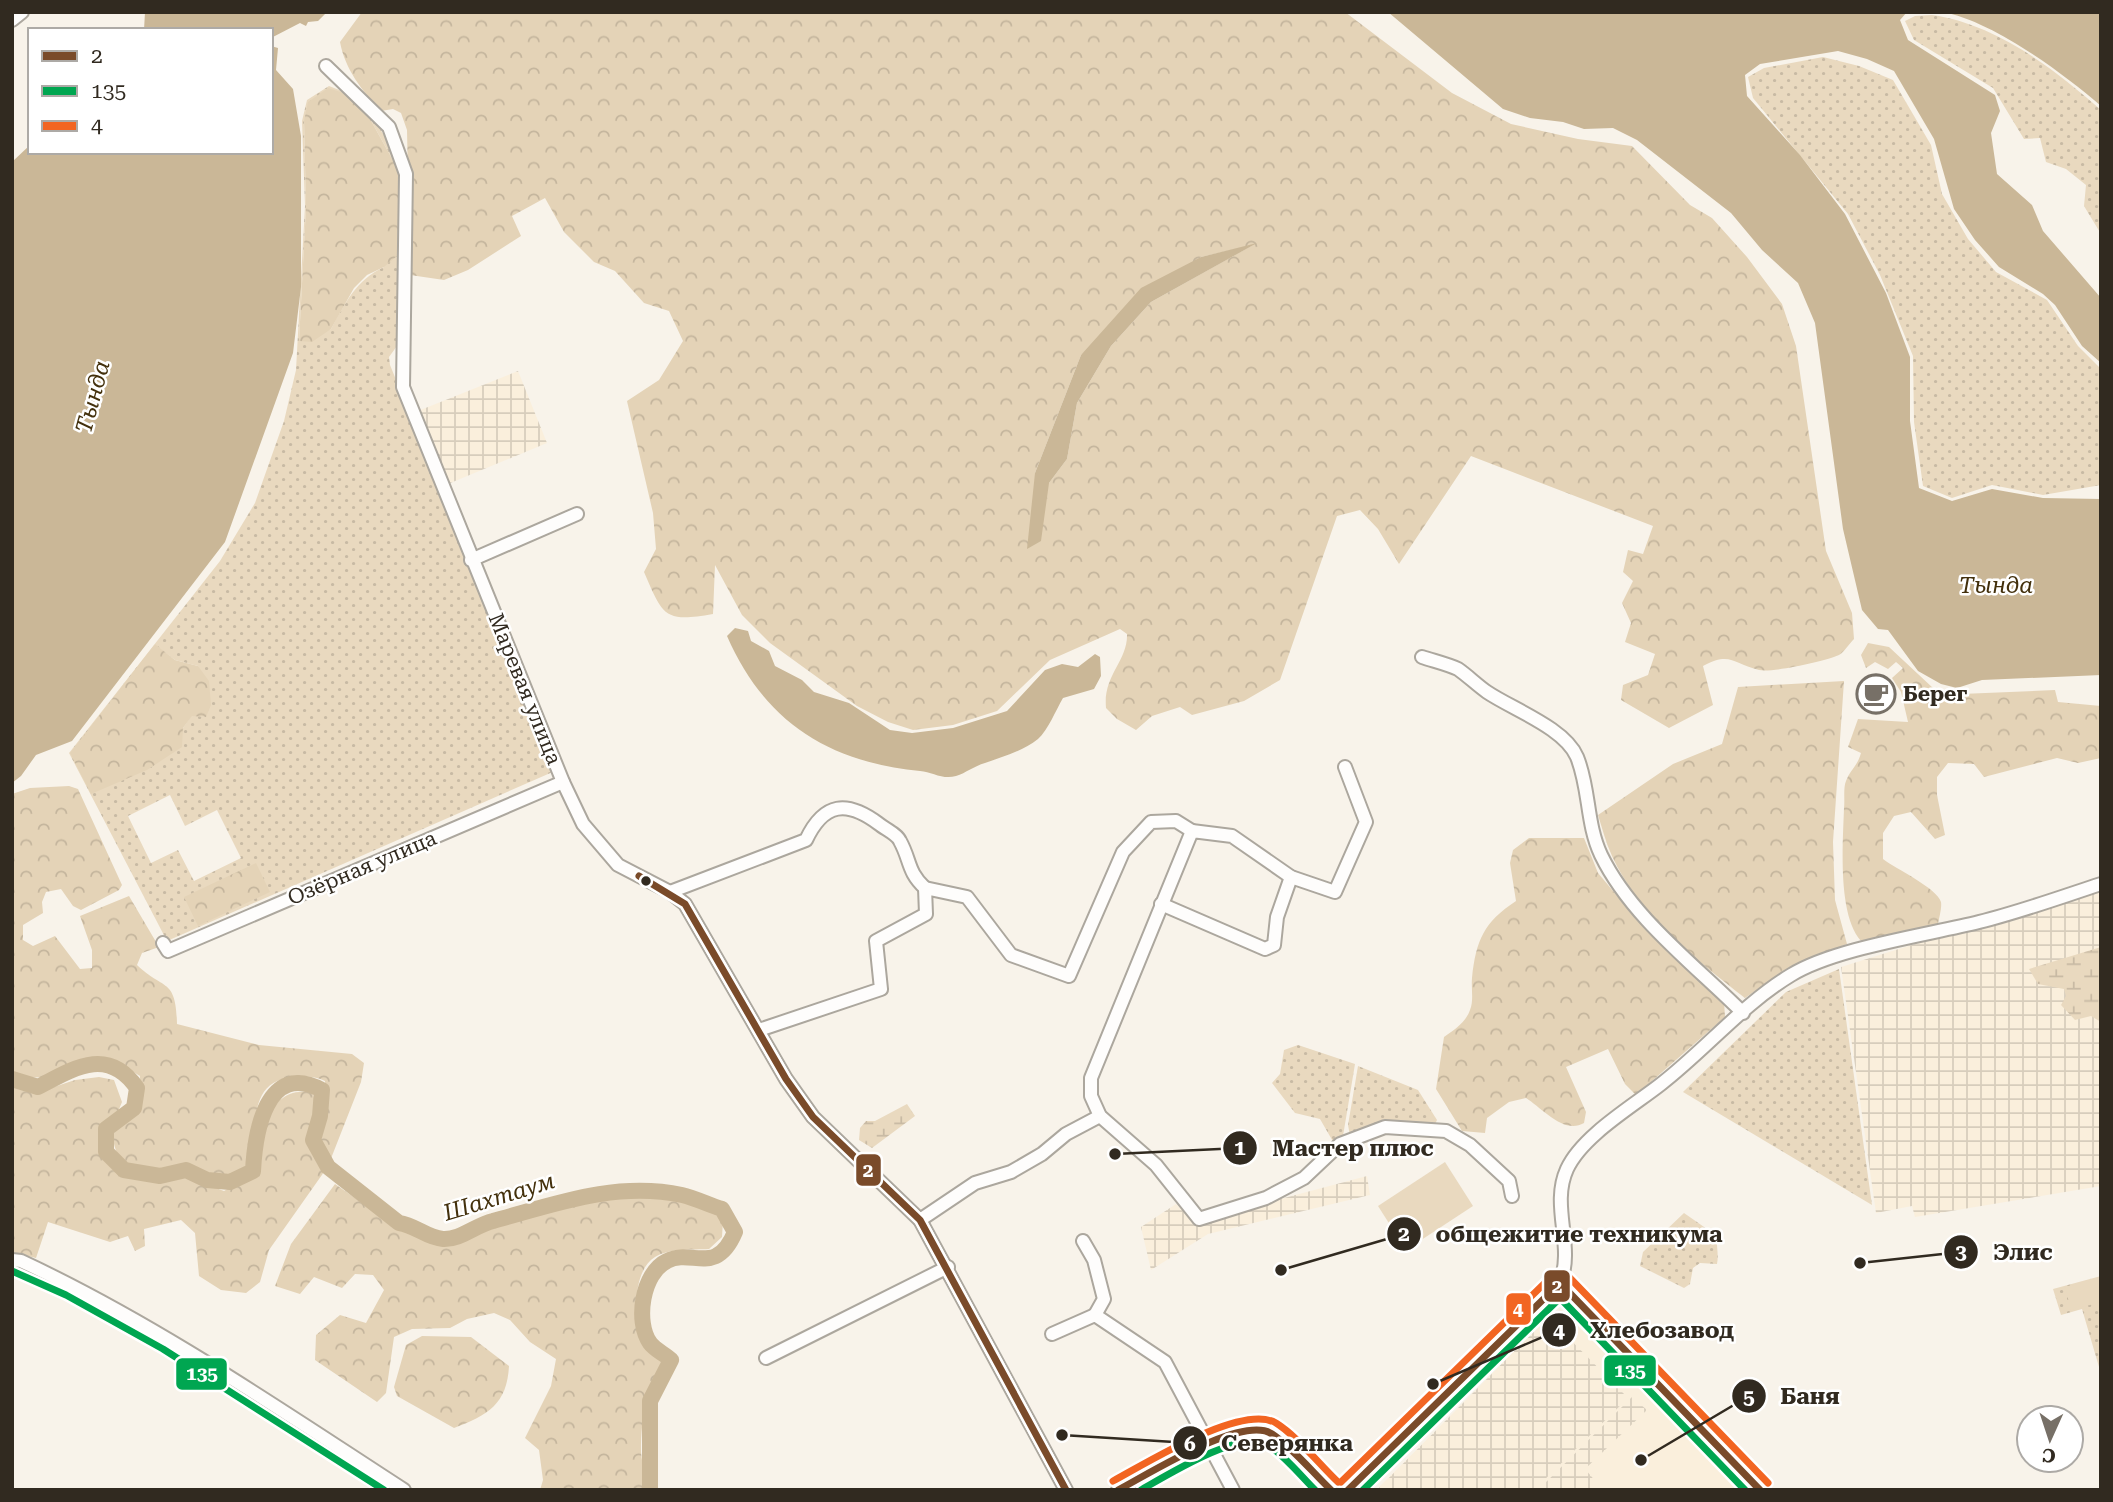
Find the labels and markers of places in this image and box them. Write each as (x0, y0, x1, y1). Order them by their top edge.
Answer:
cafe icon: Берег (1855, 673, 1897, 715)
place label: Берег (1903, 682, 1967, 706)
unlabelled marker (639, 874, 653, 888)
callout: Мастер плюс (1223, 1126, 1448, 1170)
callout: общежитие техникума (1386, 1212, 1737, 1256)
callout: Элис (1944, 1230, 2066, 1274)
callout: Хлебозавод (1541, 1308, 1748, 1352)
callout: Баня (1731, 1374, 1854, 1418)
callout: Северянка (1172, 1421, 1367, 1465)

